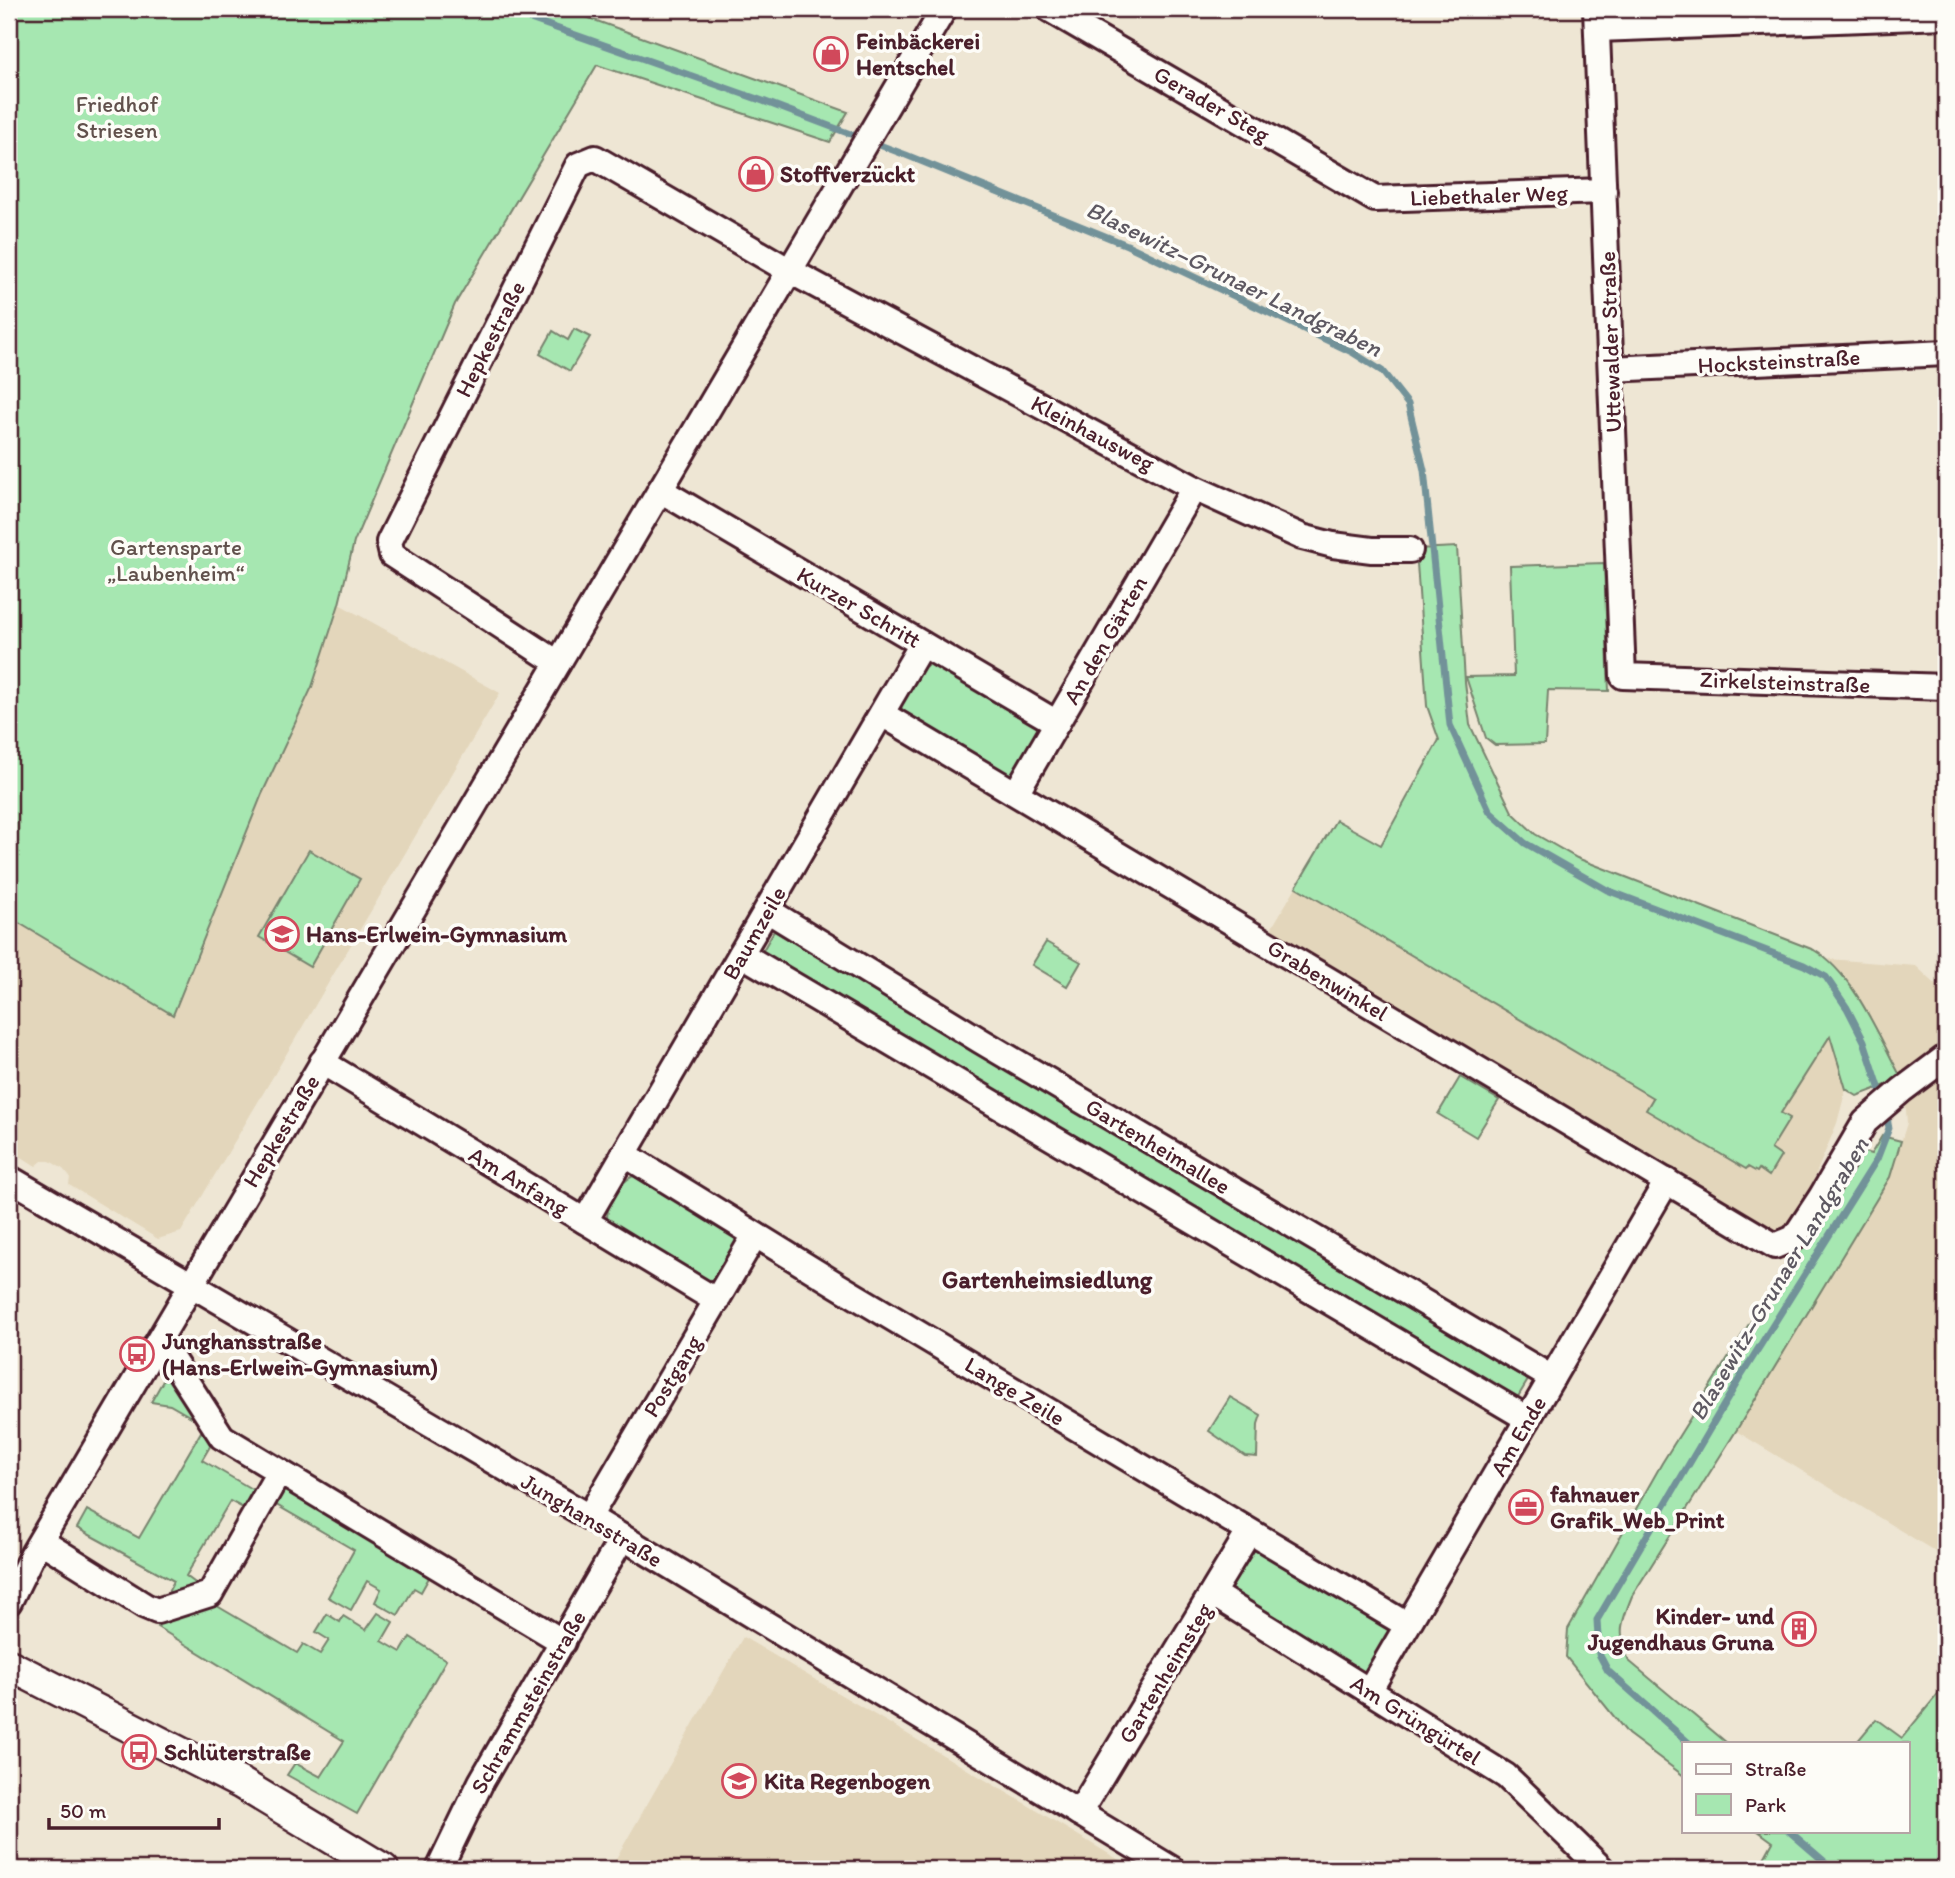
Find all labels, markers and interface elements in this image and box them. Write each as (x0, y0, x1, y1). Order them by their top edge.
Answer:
place label: Feinbäckerei Hentschel (856, 27, 980, 81)
shop icon: Feinbäckerei Hentschel (812, 35, 850, 73)
street label: Gerader Steg (1149, 60, 1275, 149)
park label: Friedhof Striesen (76, 90, 159, 144)
shop icon: Stoffverzückt (737, 155, 775, 193)
place label: Stoffverzückt (780, 160, 916, 188)
street label: Liebethaler Weg (1409, 178, 1569, 212)
water label: Blasewitz‐Grunaer Landgraben (1082, 194, 1387, 363)
street label: Uttewalder Straße (1593, 251, 1627, 433)
street label: Hepkestraße (449, 276, 531, 402)
street label: Hocksteinstraße (1697, 343, 1861, 379)
street label: Kleinhausweg (1026, 389, 1160, 477)
park label: Gartensparte „Laubenheim“ (108, 533, 244, 587)
street label: Kurzer Schritt (792, 560, 926, 654)
street label: An den Gärten (1057, 571, 1153, 709)
street label: Zirkelsteinstraße (1699, 665, 1871, 699)
street label: Baumzeile (716, 881, 792, 985)
school or university icon: Hans-Erlwein-Gymnasium (263, 915, 301, 953)
place label: Hans-Erlwein-Gymnasium (306, 920, 568, 948)
street label: Grabenwinkel (1262, 933, 1394, 1027)
street label: Hepkestraße (236, 1070, 326, 1192)
street label: Gartenheimallee (1081, 1092, 1235, 1200)
water label: Blasewitz‐Grunaer Landgraben (1683, 1132, 1875, 1425)
street label: Am Anfang (464, 1140, 574, 1222)
district label: Gartenheimsiedlung (942, 1265, 1153, 1295)
place label: Junghansstraße (Hans-Erlwein-Gymnasium) (161, 1327, 438, 1381)
street label: Postgang (637, 1330, 708, 1422)
bus stop icon: Junghansstraße (Hans-Erlwein-Gymnasium) (118, 1335, 156, 1373)
street label: Lange Zeile (960, 1350, 1070, 1432)
street label: Am Ende (1484, 1391, 1552, 1481)
street label: Junghansstraße (516, 1467, 668, 1573)
place label: fahnauer Grafik_Web_Print (1550, 1480, 1725, 1534)
office icon: fahnauer Grafik_Web_Print (1507, 1488, 1545, 1526)
street label: Gartenheimsteg (1112, 1597, 1218, 1748)
place label: Kinder- und Jugendhaus Gruna (1587, 1602, 1775, 1656)
street label: Schrammsteinstraße (464, 1605, 592, 1799)
building icon: Kinder- und Jugendhaus Gruna (1780, 1610, 1818, 1648)
street label: Am Grüngürtel (1345, 1669, 1487, 1772)
bus stop icon: Schlüterstraße (120, 1733, 158, 1771)
place label: Schlüterstraße (164, 1738, 311, 1766)
legend (1682, 1742, 1910, 1832)
text: Straße (1745, 1756, 1806, 1781)
school or university icon: Kita Regenbogen (720, 1762, 758, 1800)
place label: Kita Regenbogen (764, 1767, 931, 1795)
scale bar (49, 1787, 219, 1831)
text: Park (1745, 1792, 1787, 1817)
text: 50 m (60, 1798, 107, 1823)

